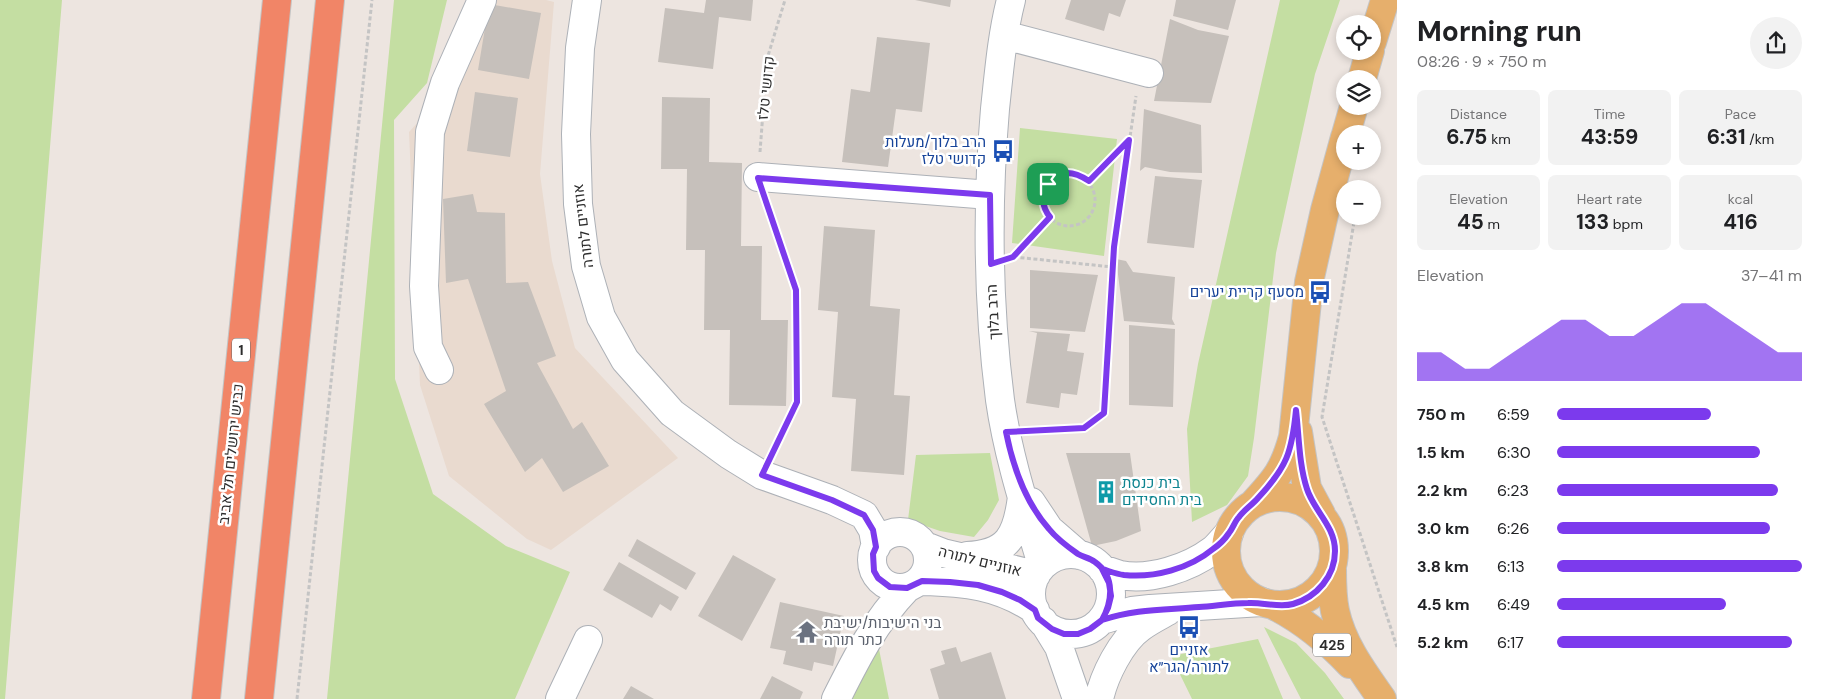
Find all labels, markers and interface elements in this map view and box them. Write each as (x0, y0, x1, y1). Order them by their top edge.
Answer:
text: Morning run (1417, 13, 1582, 50)
map controls (1336, 15, 1381, 225)
button: locate (1336, 15, 1381, 60)
button: share (1750, 17, 1802, 69)
text: 08:26 · 9 × 750 m (1417, 51, 1547, 72)
street label: קדושי טלז (753, 55, 779, 121)
button: layers (1336, 70, 1381, 115)
text: Distance (1450, 105, 1507, 123)
text: Time (1594, 105, 1625, 123)
text: Pace (1725, 105, 1756, 123)
text: 6.75 (1446, 123, 1487, 151)
text: 43:59 (1581, 123, 1638, 151)
text: 6:31 (1707, 123, 1746, 151)
button: + (1336, 125, 1381, 170)
text: km (1487, 130, 1511, 148)
text: /km (1746, 130, 1774, 148)
place label: הרב בלוך/מעלות קדושי טלז (885, 132, 986, 169)
bus stop icon: הרב בלוך/מעלות קדושי טלז (990, 138, 1016, 164)
pin (1027, 163, 1069, 205)
icon: arrive (1034, 170, 1062, 198)
button: − (1336, 180, 1381, 225)
street label: אוזניים לתורה (568, 183, 598, 269)
text: Elevation (1449, 190, 1508, 208)
text: Heart rate (1577, 190, 1642, 208)
text: kcal (1728, 190, 1753, 208)
text: 45 (1457, 208, 1484, 236)
text: 133 (1576, 208, 1609, 236)
text: 416 (1723, 208, 1758, 236)
text: m (1484, 215, 1500, 233)
text: bpm (1609, 215, 1643, 233)
text: Elevation (1417, 265, 1484, 286)
text: 37–41 m (1741, 265, 1802, 286)
bus stop icon: מסעף קריית יערים (1307, 279, 1333, 305)
place label: מסעף קריית יערים (1190, 282, 1304, 302)
street label: הרב בלוך (982, 284, 1004, 340)
road number: 1 (232, 338, 250, 362)
street label: כביש ירושלים תל אביב (214, 383, 248, 525)
text: 750 m (1417, 404, 1465, 425)
text: 6:59 (1497, 404, 1530, 425)
text: 1.5 km (1417, 442, 1465, 463)
text: 6:30 (1497, 442, 1531, 463)
place label: בית כנסת בית החסידים (1122, 473, 1202, 510)
building icon: בית כנסת בית החסידים (1093, 479, 1119, 505)
text: 2.2 km (1417, 480, 1468, 501)
text: 6:23 (1497, 480, 1529, 501)
text: 3.0 km (1417, 518, 1469, 539)
text: 6:26 (1497, 518, 1530, 539)
street label: אוזניים לתורה (936, 541, 1024, 581)
text: 3.8 km (1417, 556, 1469, 577)
text: 6:13 (1497, 556, 1525, 577)
text: 4.5 km (1417, 594, 1469, 615)
text: 6:49 (1497, 594, 1530, 615)
place label: בני הישיבות/ישיבת כתר תורה (824, 613, 942, 650)
bus stop icon: אזניים לתורה/הגר״א (1176, 614, 1202, 640)
temple icon: בני הישיבות/ישיבת כתר תורה (794, 619, 820, 645)
text: 5.2 km (1417, 632, 1468, 653)
text: 6:17 (1497, 632, 1524, 653)
road number: 425 (1313, 634, 1351, 656)
place label: אזניים לתורה/הגר״א (1149, 640, 1229, 677)

